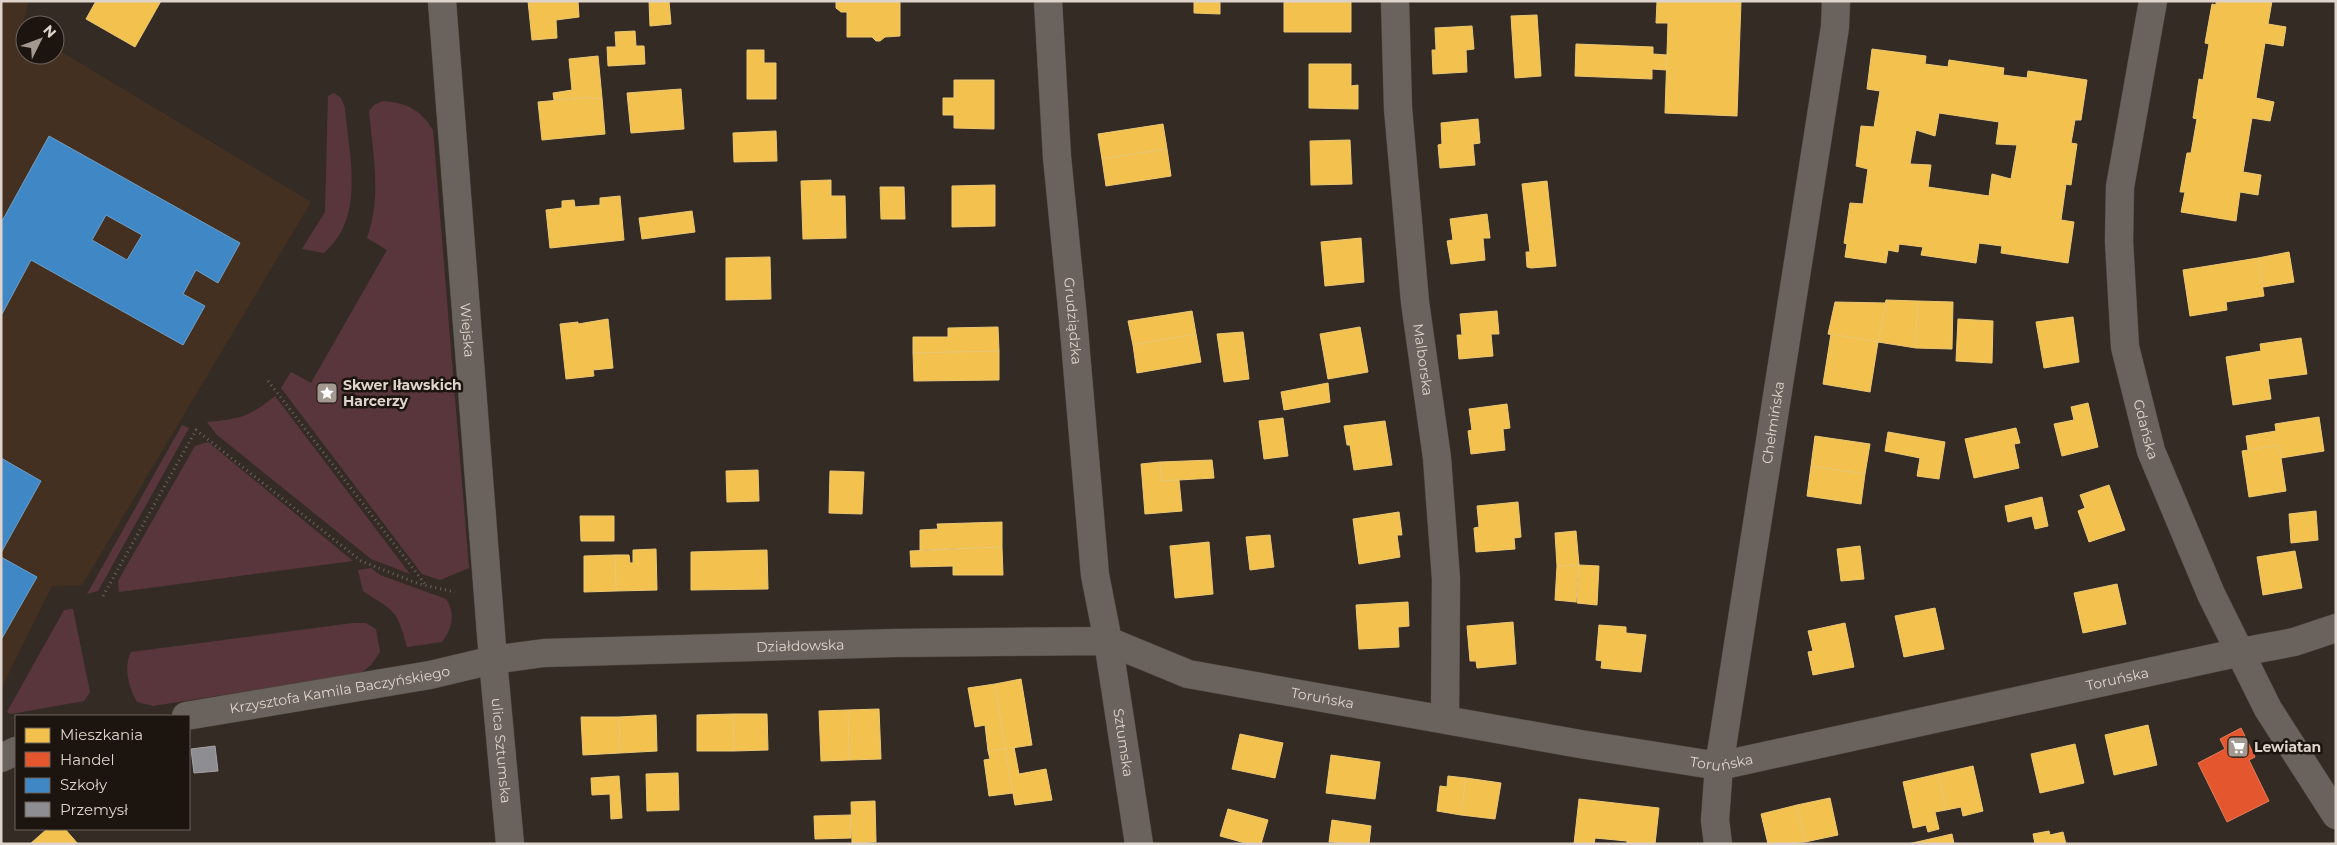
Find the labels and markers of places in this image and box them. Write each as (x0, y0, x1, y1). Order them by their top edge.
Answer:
place label: Skwer Iławskich Harcerzy (343, 376, 462, 410)
place icon: Skwer Iławskich Harcerzy (315, 381, 339, 405)
supermarket icon: Lewiatan (2226, 735, 2250, 759)
place label: Lewiatan (2254, 738, 2321, 756)

